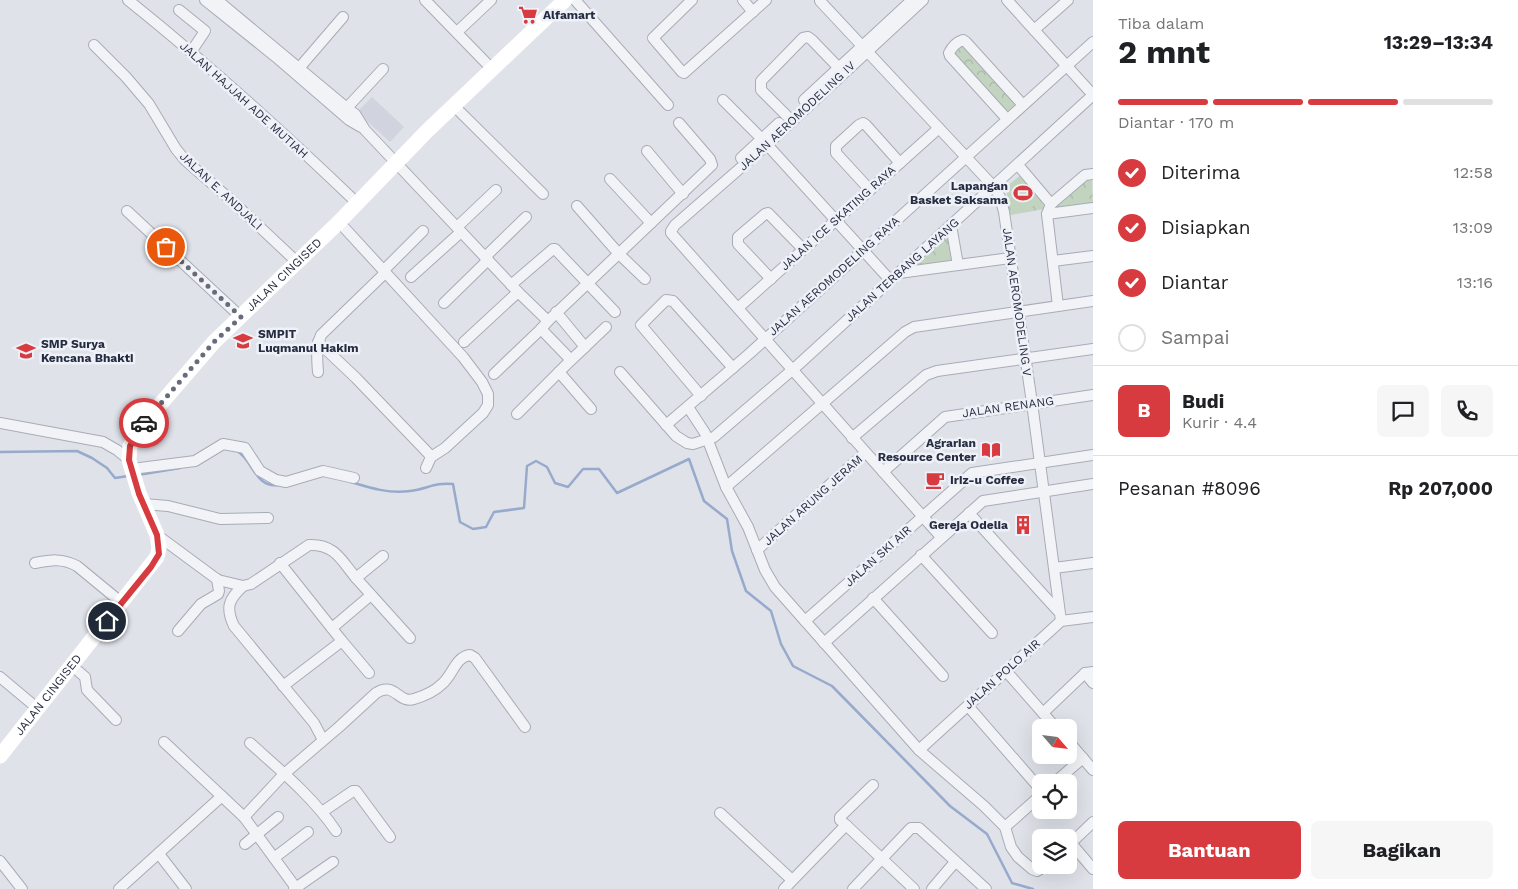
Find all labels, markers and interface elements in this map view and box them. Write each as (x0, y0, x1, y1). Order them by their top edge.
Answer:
supermarket icon: Alfamart (517, 4, 539, 26)
place label: Alfamart (543, 8, 596, 22)
text: Tiba dalam (1118, 14, 1204, 33)
text: 13:29–13:34 (1384, 31, 1493, 54)
text: 2 mnt (1118, 33, 1210, 71)
street label: JALAN HAJJAH ADE MUTIAH (177, 39, 311, 161)
street label: JALAN AEROMODELING IV (736, 58, 858, 173)
text: Diantar · 170 m (1118, 113, 1234, 132)
street label: JALAN E. ANDJALI (177, 149, 265, 233)
icon: check (1118, 159, 1146, 187)
text: Diterima (1161, 161, 1240, 184)
street label: JALAN ICE SKATING RAYA (778, 163, 898, 273)
text: 12:58 (1454, 163, 1493, 182)
place label: Lapangan Basket Saksama (910, 179, 1008, 207)
sports icon: Lapangan Basket Saksama (1012, 182, 1034, 204)
street label: JALAN AEROMODELING RAYA (766, 213, 902, 339)
icon: check (1118, 214, 1146, 242)
street label: JALAN TERBANG LAYANG (842, 215, 962, 325)
text: Disiapkan (1161, 216, 1251, 239)
text: 13:09 (1453, 218, 1493, 237)
pin (145, 226, 187, 268)
street label: JALAN AEROMODELING V (1000, 227, 1034, 377)
icon: bag (152, 233, 180, 261)
street label: JALAN CINGISED (243, 235, 325, 314)
icon: check (1118, 269, 1146, 297)
text: Diantar (1161, 271, 1229, 294)
text: 13:16 (1457, 273, 1493, 292)
text: Sampai (1161, 326, 1230, 349)
place label: SMPIT Luqmanul Hakim (258, 327, 359, 355)
school or university icon: SMPIT Luqmanul Hakim (232, 330, 254, 352)
place label: SMP Surya Kencana Bhakti (41, 337, 133, 365)
school or university icon: SMP Surya Kencana Bhakti (15, 340, 37, 362)
button: chat (1377, 385, 1429, 437)
button: phone (1441, 385, 1493, 437)
text: Budi (1182, 390, 1224, 413)
street label: JALAN RENANG (961, 394, 1055, 420)
courier (119, 398, 169, 448)
text: B (1138, 399, 1151, 422)
icon: car (130, 409, 158, 437)
text: Kurir · 4.4 (1182, 413, 1257, 432)
place label: Agrarian Resource Center (878, 436, 977, 464)
library icon: Agrarian Resource Center (980, 439, 1002, 461)
street label: JALAN ARUNG JERAM (761, 452, 865, 548)
cafe icon: Iriz-u Coffee (924, 469, 946, 491)
place label: Iriz-u Coffee (950, 473, 1024, 487)
text: Pesanan #8096 (1118, 477, 1261, 500)
text: Rp 207,000 (1388, 477, 1493, 500)
building icon: Gereja Odelia (1012, 514, 1034, 536)
place label: Gereja Odelia (929, 518, 1008, 532)
street label: JALAN SKI AIR (842, 522, 914, 590)
pin (86, 600, 128, 642)
icon: home (93, 607, 121, 635)
street label: JALAN POLO AIR (961, 636, 1043, 712)
street label: JALAN CINGISED (12, 651, 85, 738)
north arrow (1032, 719, 1078, 764)
map controls (1032, 719, 1077, 874)
button: locate (1032, 774, 1077, 819)
button: Bantuan (1118, 821, 1301, 879)
button: Bagikan (1311, 821, 1493, 879)
button: layers (1032, 829, 1077, 874)

